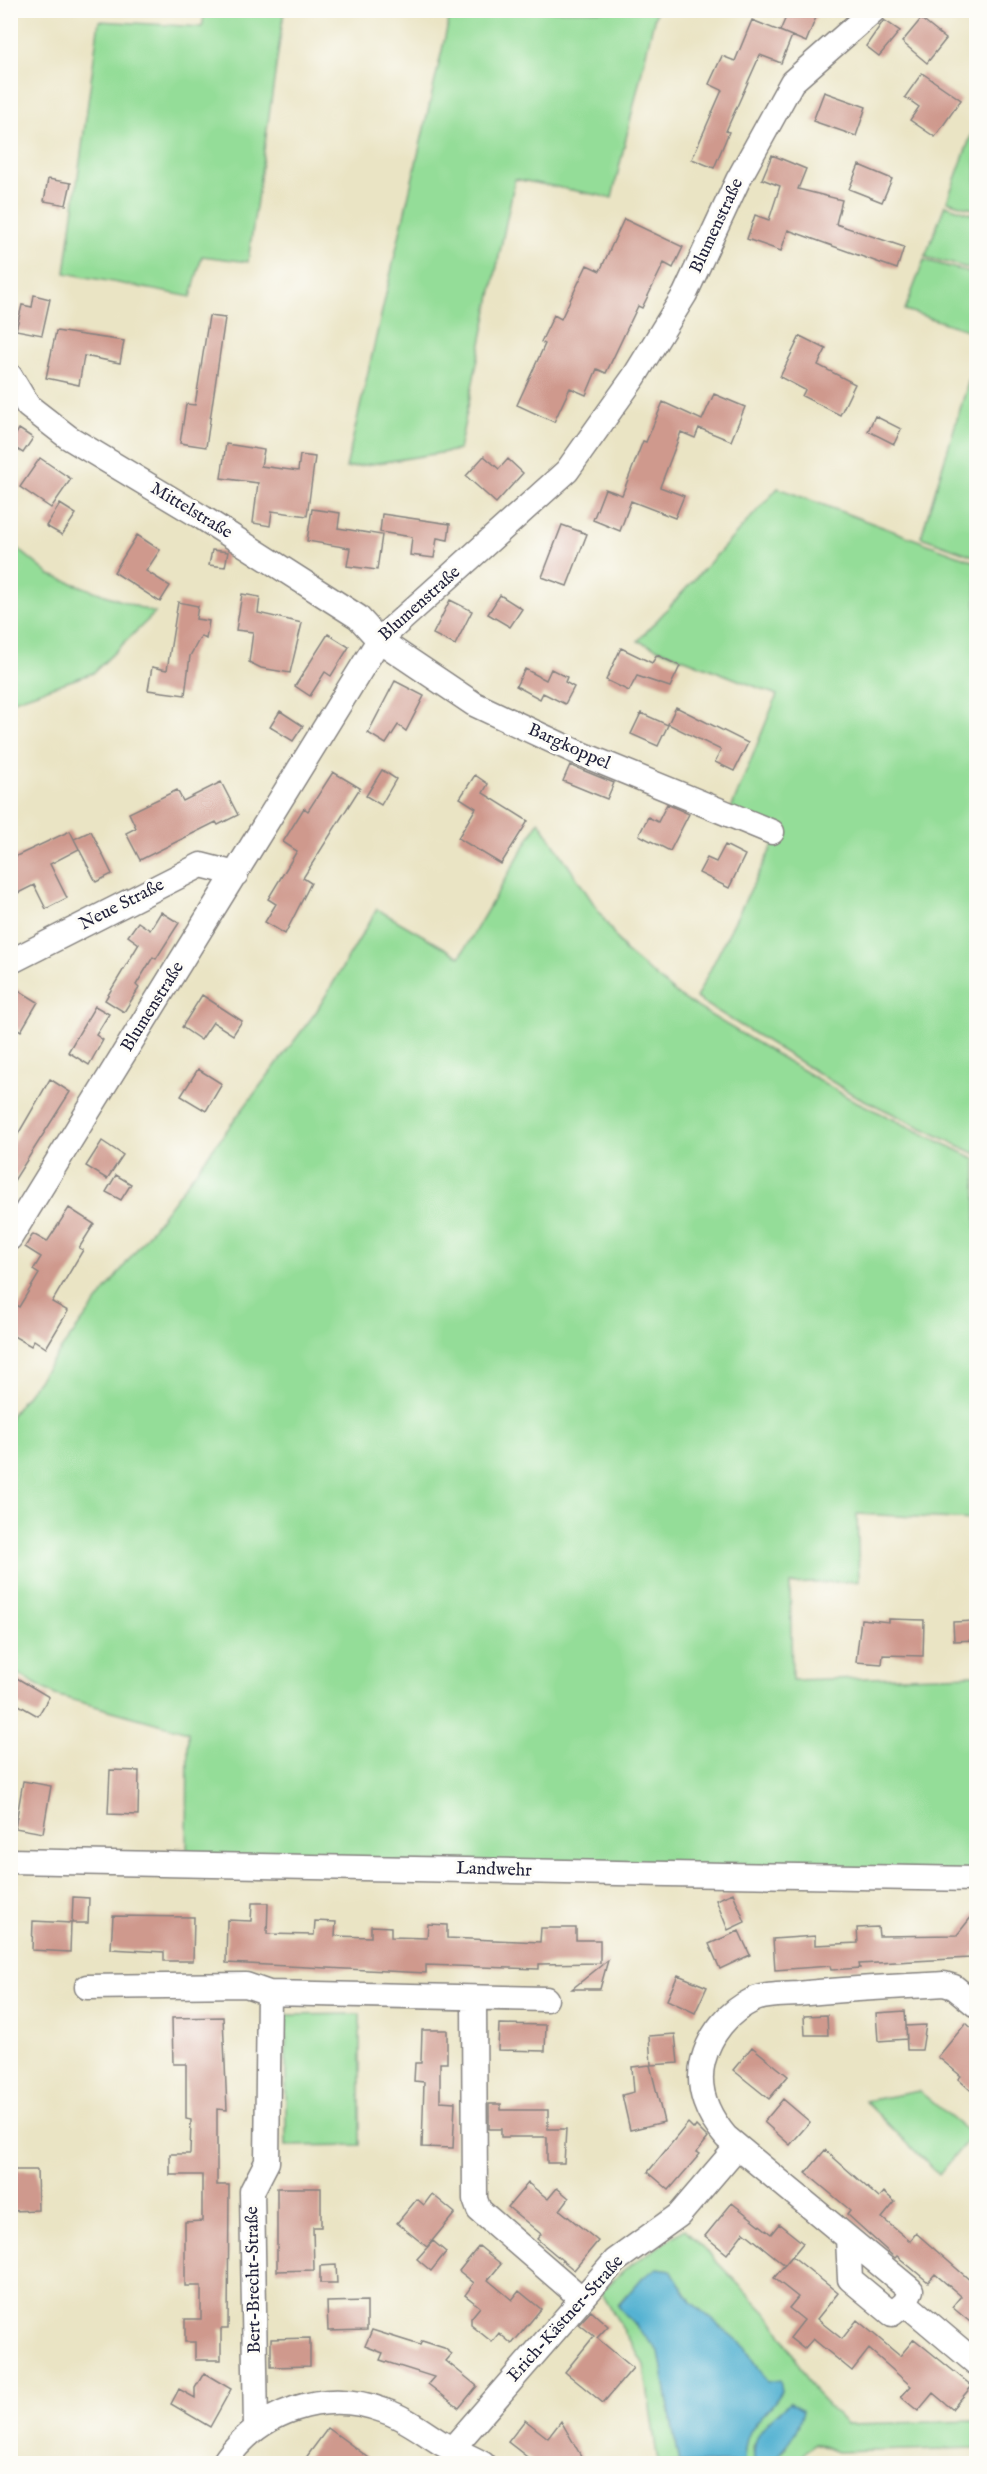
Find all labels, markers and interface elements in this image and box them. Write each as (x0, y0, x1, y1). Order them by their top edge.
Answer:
street label: Blumenstraße (685, 175, 749, 277)
street label: Mittelstraße (146, 478, 236, 544)
street label: Blumenstraße (374, 561, 466, 647)
street label: Bargkoppel (524, 719, 614, 775)
street label: Neue Straße (76, 874, 168, 936)
street label: Blumenstraße (116, 958, 190, 1056)
street label: Landwehr (456, 1857, 533, 1883)
street label: Bert-Brecht-Straße (241, 2206, 267, 2354)
street label: Erich-Kästner-Straße (503, 2251, 629, 2387)

